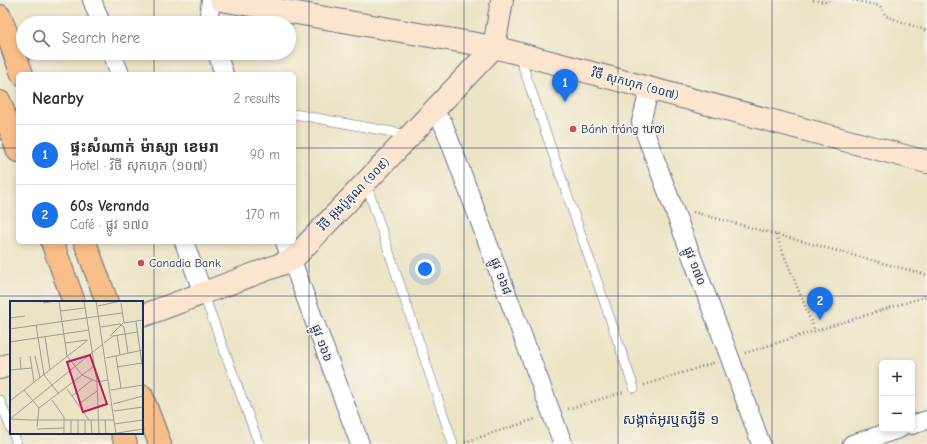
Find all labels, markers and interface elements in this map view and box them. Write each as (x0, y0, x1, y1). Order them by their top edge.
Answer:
search box (16, 16, 296, 60)
icon: search (30, 27, 52, 49)
text: Search here (62, 29, 140, 47)
street label: វិថី សុកហុក (១០៧) (589, 65, 680, 103)
pin: 1 (552, 69, 578, 102)
text: Nearby (32, 89, 83, 108)
text: 2 results (233, 91, 280, 106)
place label: Bánh tráng tươi (581, 122, 665, 136)
marker: Bánh tráng tươi (568, 124, 578, 134)
text: ផ្ទះសំណាក់ ម៉ាស្សា ខេមរា (70, 138, 219, 156)
text: 1 (42, 147, 48, 162)
text: 90 m (250, 147, 280, 162)
street label: វិថី អ៊ុងប៉ូគុណ (១០៩) (315, 154, 393, 234)
text: Hotel · វិថី សុកហុក (១០៧) (70, 158, 207, 173)
text: 60s Veranda (70, 197, 150, 215)
text: 2 (42, 207, 48, 222)
text: 170 m (246, 207, 280, 222)
text: Café · ផ្លូវ ១៧០ (70, 217, 149, 232)
street label: ផ្លូវ ១៧០ (678, 245, 709, 289)
place label: Canadia Bank (149, 256, 221, 270)
street label: ផ្លូវ ១៦៨ (484, 256, 514, 298)
marker: Canadia Bank (136, 258, 146, 268)
your location (415, 259, 435, 279)
pin: 2 (807, 287, 833, 320)
inset map (10, 301, 143, 434)
street label: ផ្លូវ ១៦៦ (306, 323, 335, 365)
map controls (879, 360, 915, 432)
button: + (879, 360, 915, 396)
button: − (879, 396, 915, 432)
district label: សង្កាត់អូរឬស្សីទី ១ (623, 410, 719, 428)

